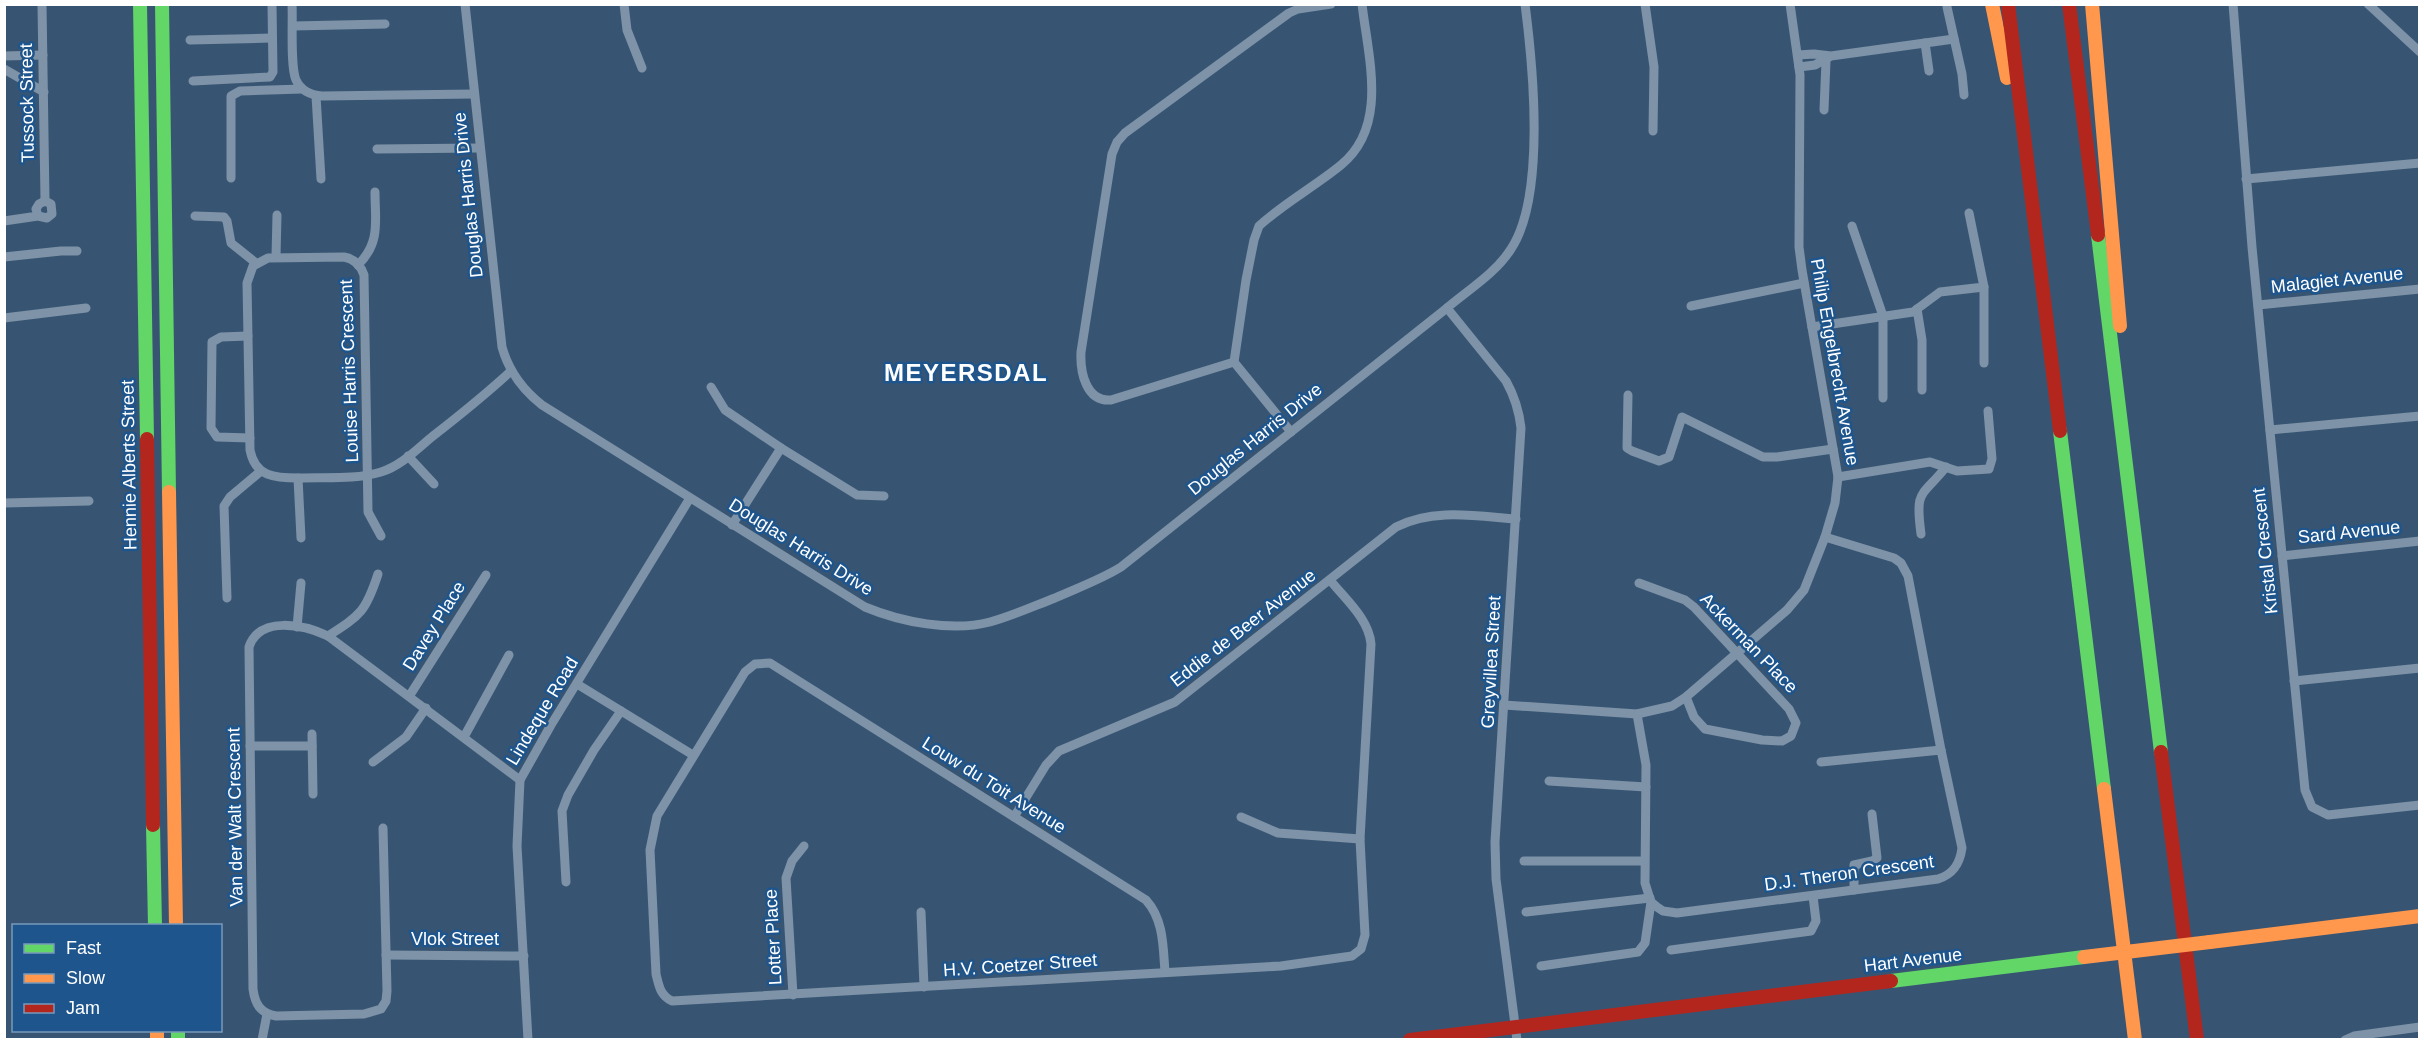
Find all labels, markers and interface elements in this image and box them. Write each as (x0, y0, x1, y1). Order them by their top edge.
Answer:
street label: Tussock Street (16, 43, 38, 163)
street label: Douglas Harris Drive (449, 111, 487, 279)
street label: Philip Engelbrecht Avenue (1807, 257, 1863, 467)
street label: Malagiet Avenue (2270, 263, 2404, 297)
street label: Louise Harris Crescent (336, 279, 362, 463)
district label: MEYERSDAL (884, 359, 1048, 386)
street label: Douglas Harris Drive (1184, 379, 1326, 499)
street label: Hennie Alberts Street (118, 380, 140, 550)
street label: Kristal Crescent (2248, 487, 2282, 615)
street label: Douglas Harris Drive (725, 495, 877, 599)
street label: Sard Avenue (2297, 517, 2401, 547)
street label: Eddie de Beer Avenue (1166, 565, 1320, 691)
street label: Davey Place (399, 578, 469, 674)
street label: Ackerman Place (1696, 589, 1802, 697)
street label: Greyvillea Street (1478, 595, 1504, 729)
street label: Lindeque Road (502, 654, 582, 768)
street label: Van der Walt Crescent (223, 727, 247, 907)
street label: Louw du Toit Avenue (919, 733, 1069, 837)
street label: D.J. Theron Crescent (1763, 851, 1935, 895)
street label: Lotter Place (760, 889, 786, 985)
legend (12, 924, 222, 1032)
street label: Vlok Street (411, 929, 499, 949)
text: Fast (66, 938, 101, 958)
street label: Hart Avenue (1863, 944, 1963, 976)
street label: H.V. Coetzer Street (942, 950, 1098, 980)
text: Slow (66, 968, 106, 988)
text: Jam (66, 998, 100, 1018)

